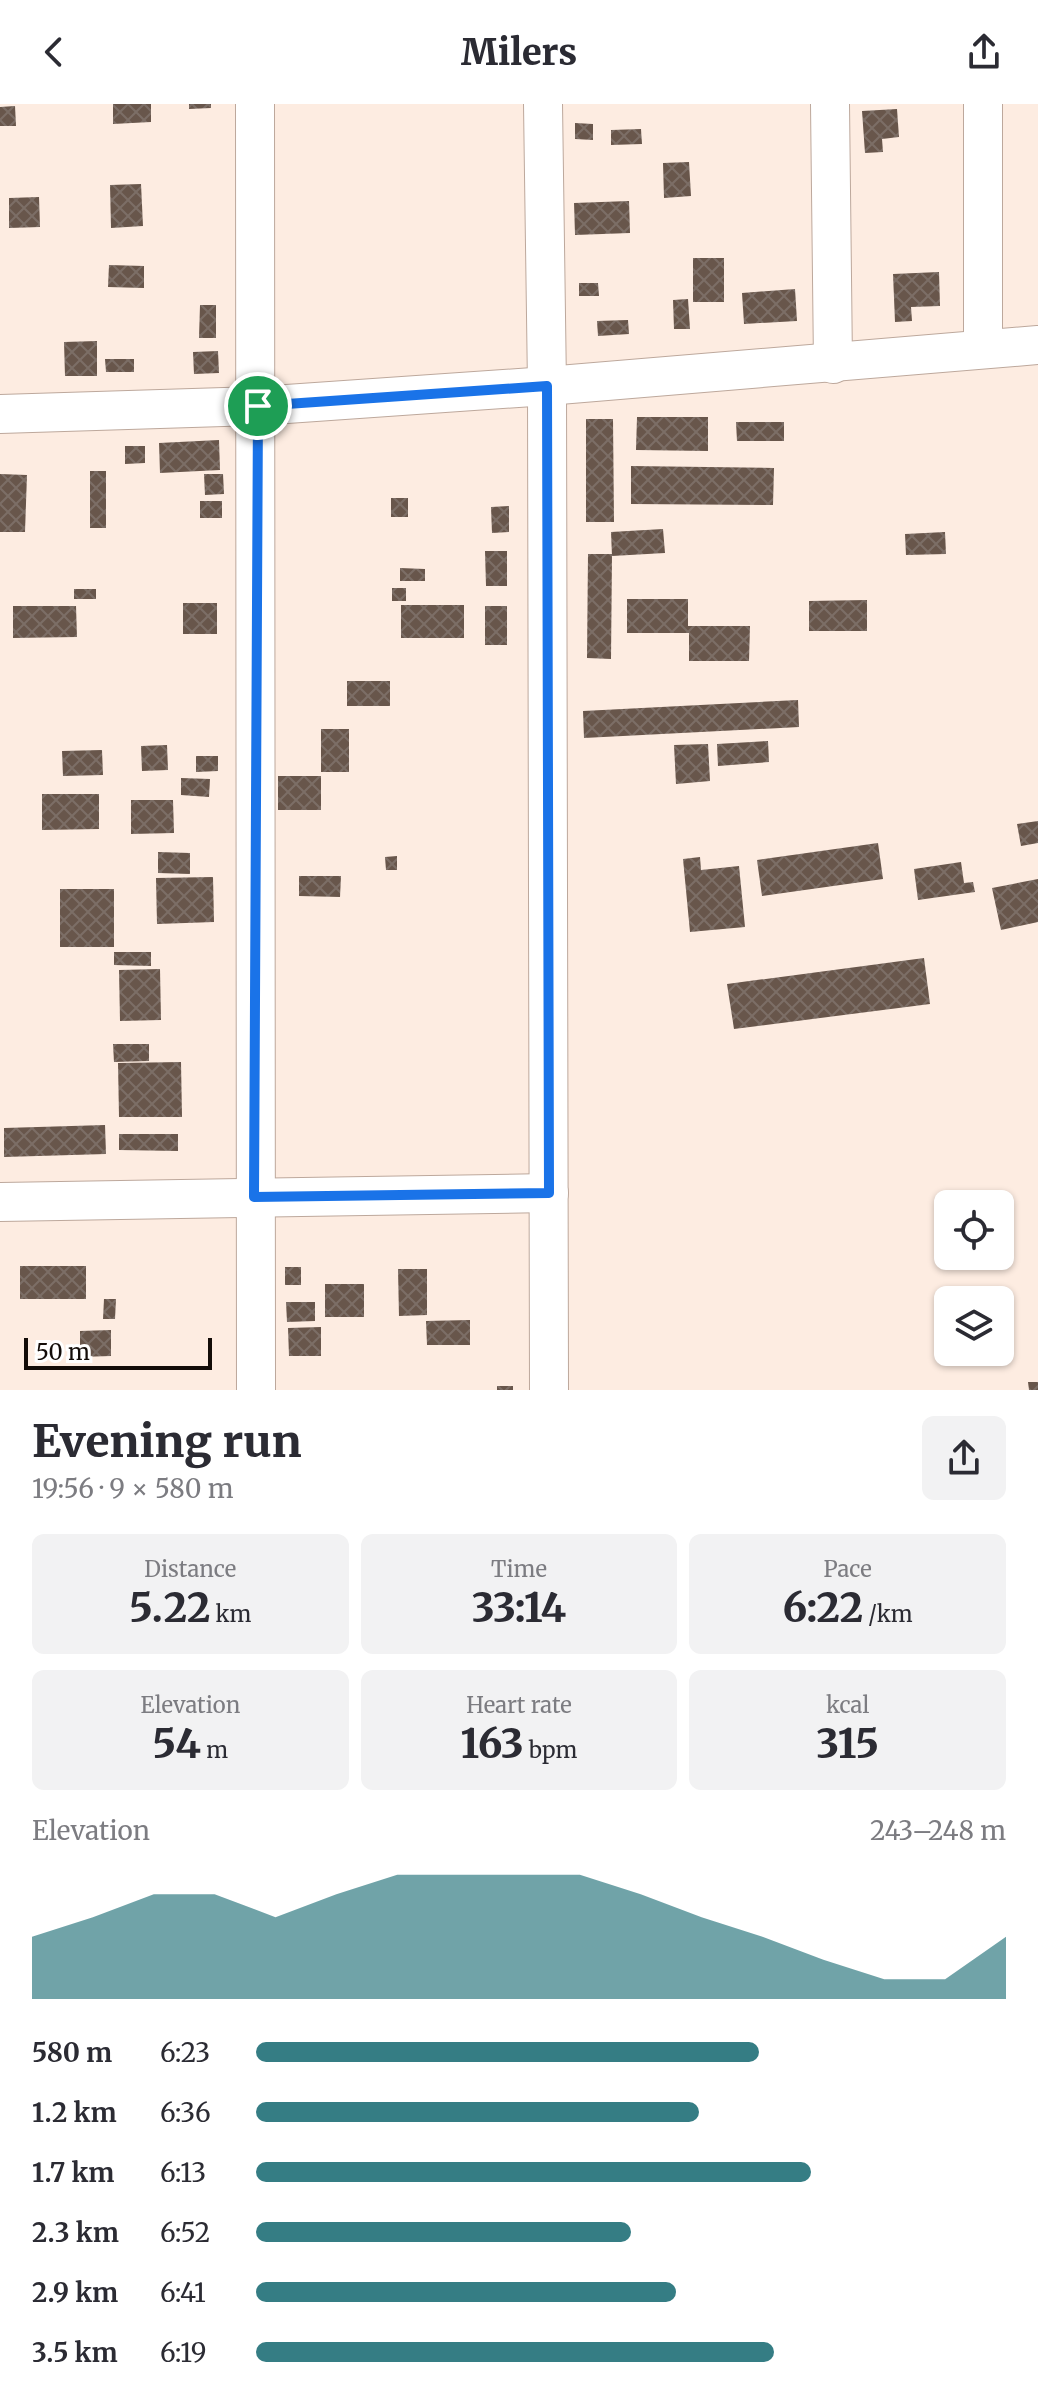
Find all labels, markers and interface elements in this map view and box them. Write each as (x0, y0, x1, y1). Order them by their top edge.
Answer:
icon: back (32, 30, 76, 74)
text: Milers (461, 30, 577, 75)
icon: share (962, 30, 1006, 74)
pin (224, 372, 292, 440)
icon: arrive (236, 384, 280, 428)
map controls (934, 1190, 1014, 1366)
button: locate (934, 1190, 1014, 1270)
button: layers (934, 1286, 1014, 1366)
scale bar (24, 1334, 212, 1370)
text: 50 m (36, 1338, 90, 1366)
text: Evening run (32, 1414, 301, 1469)
button: share (922, 1416, 1006, 1500)
text: 19:56 · 9 × 580 m (32, 1472, 233, 1505)
text: Distance (144, 1555, 236, 1583)
text: Time (491, 1555, 547, 1583)
text: Pace (824, 1555, 872, 1583)
text: 5.22 (129, 1583, 210, 1633)
text: 33:14 (472, 1583, 566, 1633)
text: 6:22 (783, 1583, 863, 1633)
text: km (210, 1600, 251, 1628)
text: /km (863, 1600, 913, 1628)
text: Elevation (140, 1691, 240, 1719)
text: Heart rate (466, 1691, 572, 1719)
text: kcal (826, 1691, 869, 1719)
text: 54 (153, 1719, 201, 1769)
text: 163 (461, 1719, 524, 1769)
text: 315 (816, 1719, 879, 1769)
text: m (201, 1736, 228, 1764)
text: bpm (524, 1736, 577, 1764)
text: Elevation (32, 1814, 150, 1847)
text: 243–248 m (870, 1814, 1006, 1847)
text: 580 m (32, 2036, 112, 2069)
text: 6:23 (160, 2036, 210, 2069)
text: 1.2 km (32, 2096, 117, 2129)
text: 6:36 (160, 2096, 211, 2129)
text: 1.7 km (32, 2156, 114, 2189)
text: 6:13 (160, 2156, 206, 2189)
text: 2.3 km (32, 2216, 119, 2249)
text: 6:52 (160, 2216, 210, 2249)
text: 2.9 km (32, 2276, 118, 2309)
text: 6:41 (160, 2276, 206, 2309)
text: 3.5 km (32, 2336, 118, 2369)
text: 6:19 (160, 2336, 206, 2369)

